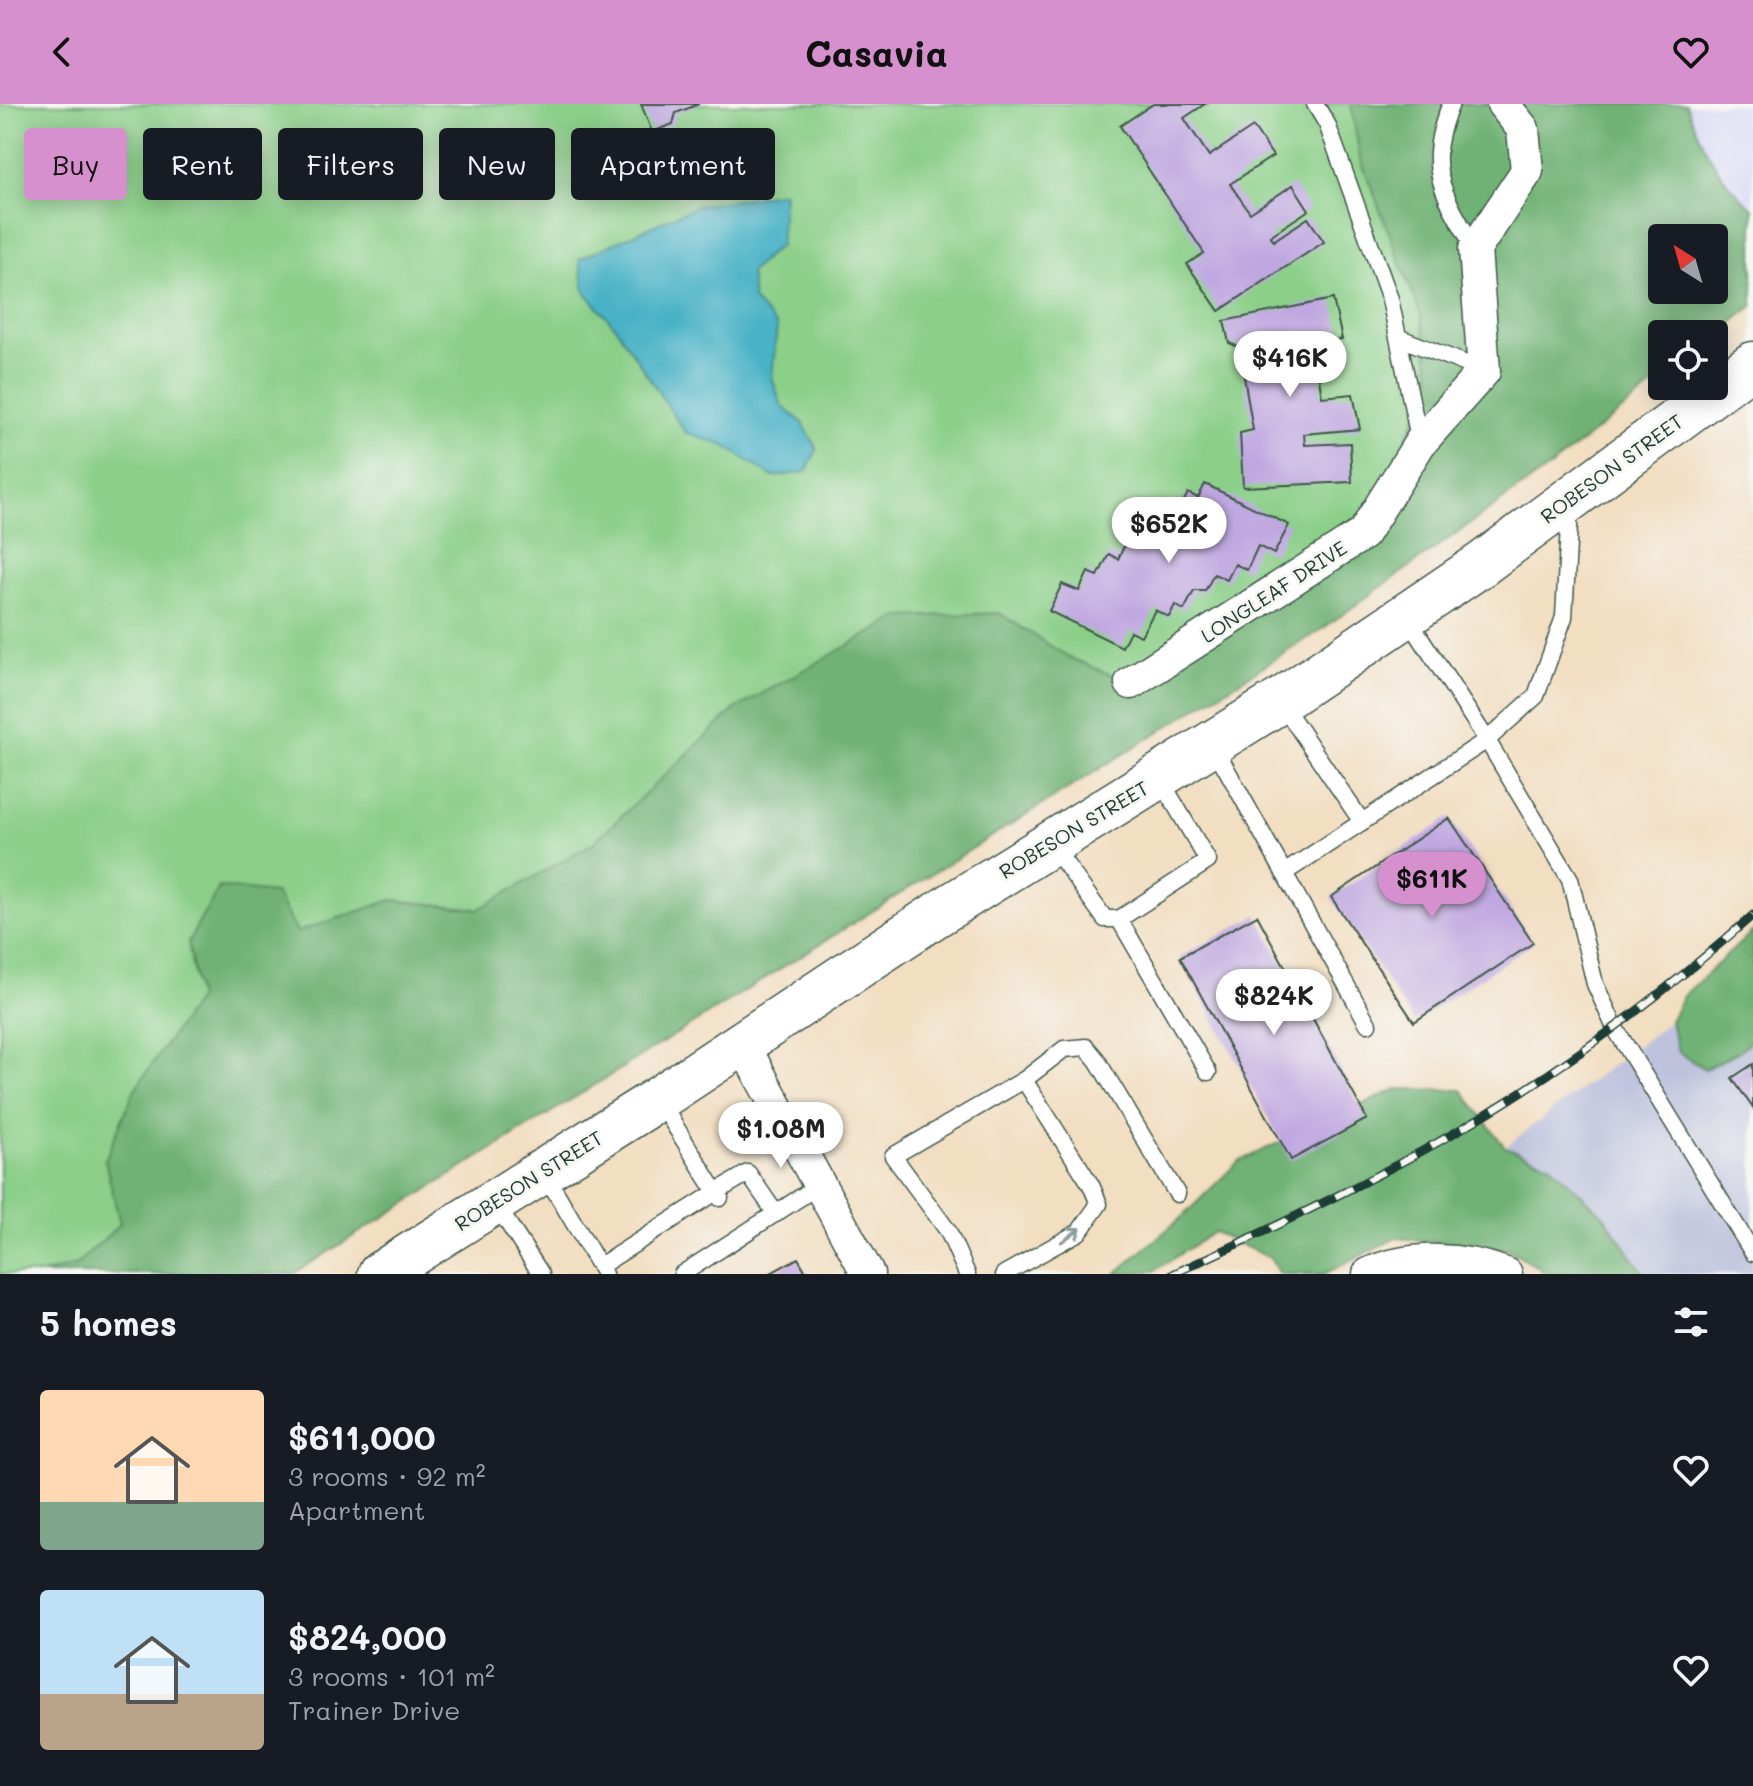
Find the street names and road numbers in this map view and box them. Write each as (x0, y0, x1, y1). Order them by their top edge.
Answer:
street label: ROBESON STREET (1535, 408, 1688, 529)
street label: LONGLEAF DRIVE (1196, 534, 1351, 648)
street label: ROBESON STREET (994, 774, 1153, 884)
street label: ROBESON STREET (449, 1124, 607, 1236)

